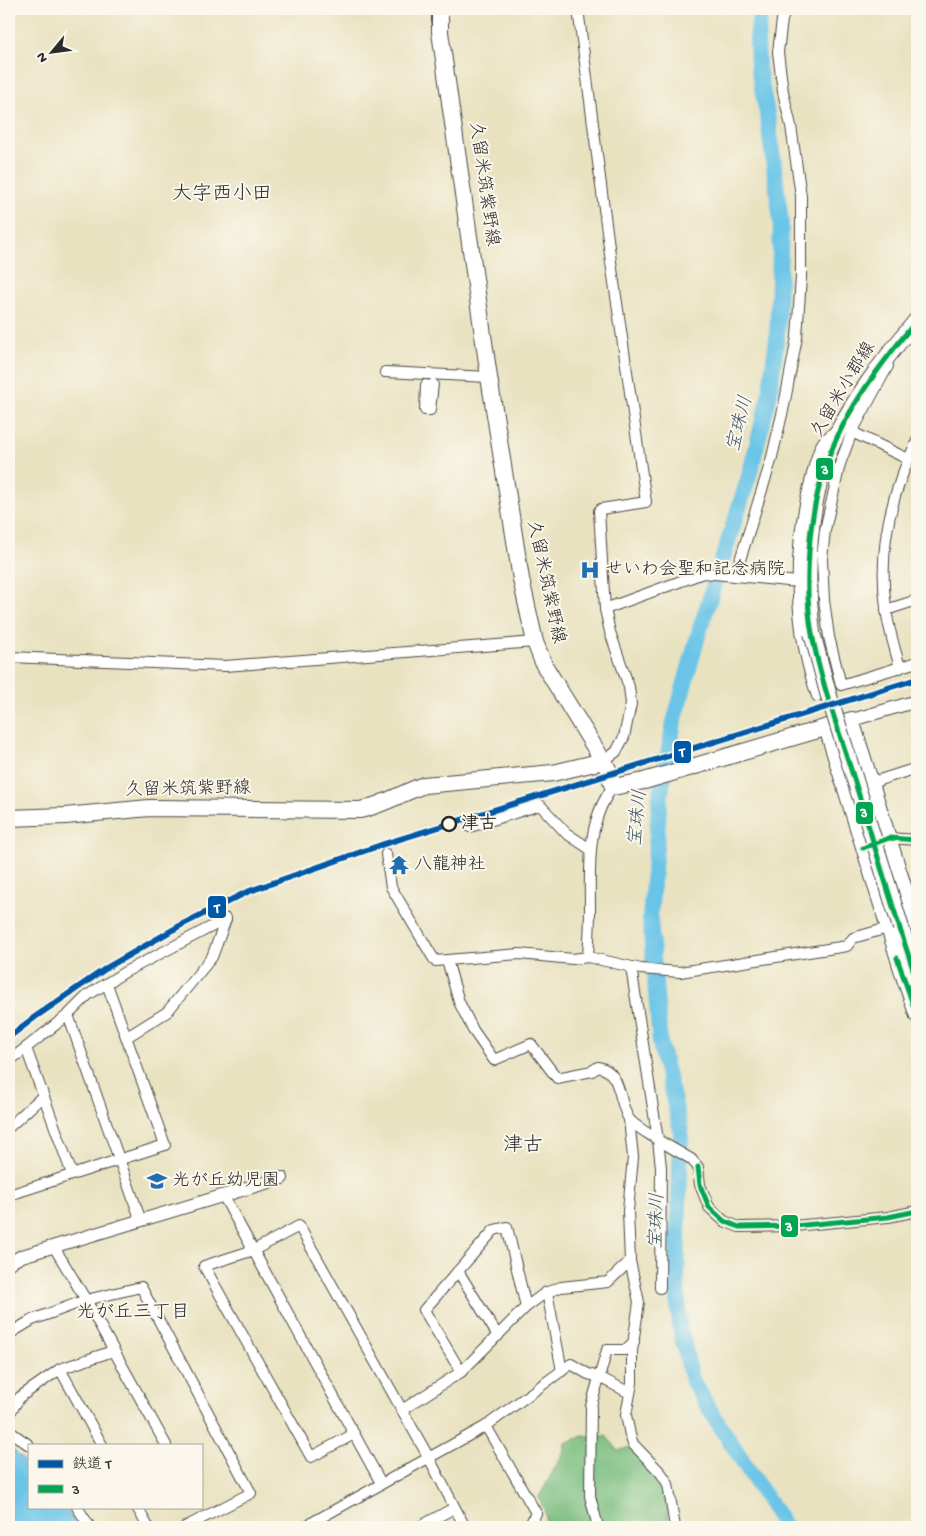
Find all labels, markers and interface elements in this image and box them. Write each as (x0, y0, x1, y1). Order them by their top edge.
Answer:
north arrow (28, 28, 78, 78)
text: N (33, 49, 52, 65)
street label: 久留米筑紫野線 (464, 120, 503, 248)
district label: 大字西小田 (172, 183, 272, 207)
street label: 久留米小郡線 (806, 338, 881, 442)
water label: 宝珠川 (722, 393, 759, 454)
line badge: 3 (815, 457, 834, 481)
text: 3 (820, 463, 829, 480)
street label: 久留米筑紫野線 (522, 518, 569, 646)
hospital icon: せいわ会聖和記念病院 (579, 559, 601, 581)
place label: せいわ会聖和記念病院 (605, 559, 785, 581)
line badge: T (673, 740, 692, 764)
text: T (678, 745, 686, 762)
street label: 久留米筑紫野線 (125, 777, 251, 802)
water label: 宝珠川 (624, 788, 653, 848)
line badge: 3 (855, 801, 874, 825)
text: 3 (859, 806, 868, 823)
place label: 津古 (461, 813, 497, 835)
marker: 津古 (441, 816, 457, 832)
temple icon: 八龍神社 (388, 854, 410, 876)
place label: 八龍神社 (414, 854, 486, 876)
line badge: T (207, 895, 227, 919)
text: T (213, 901, 221, 918)
district label: 津古 (503, 1133, 543, 1158)
school or university icon: 光が丘幼児園 (146, 1170, 168, 1192)
place label: 光が丘幼児園 (172, 1170, 280, 1192)
water label: 宝珠川 (645, 1192, 670, 1250)
line badge: 3 (780, 1214, 799, 1238)
text: 3 (784, 1220, 793, 1237)
district label: 光が丘三丁目 (76, 1302, 190, 1325)
legend (28, 1444, 202, 1508)
text: 鉄道 T (72, 1456, 113, 1474)
text: 3 (71, 1482, 80, 1500)

